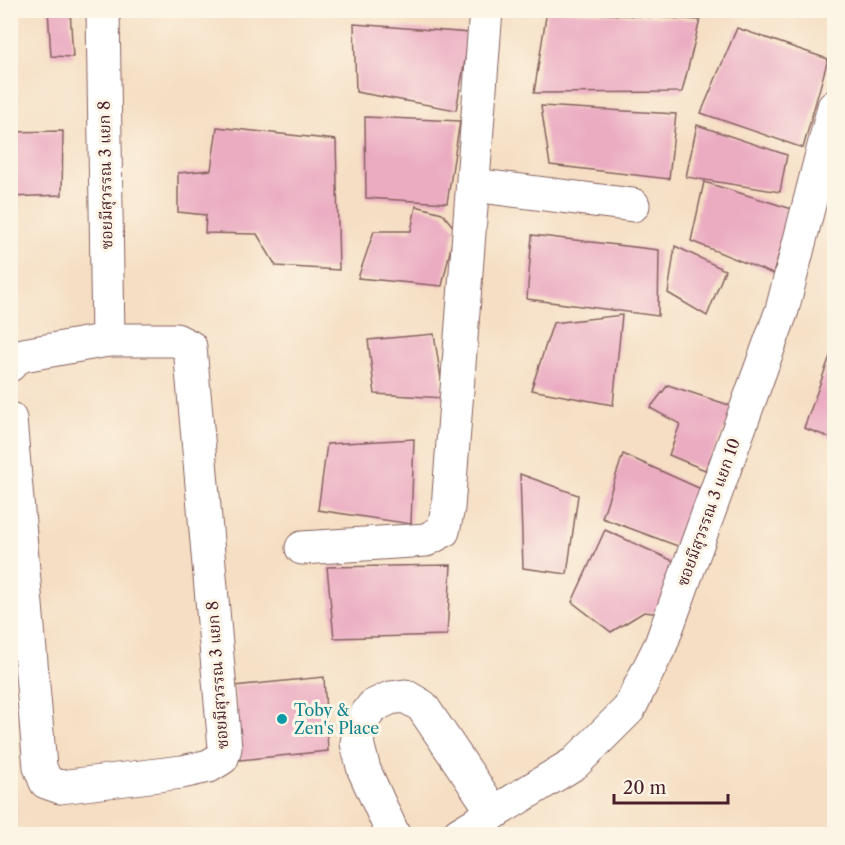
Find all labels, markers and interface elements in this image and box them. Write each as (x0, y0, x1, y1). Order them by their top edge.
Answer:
street label: ซอยมีสุวรรณ 3 แยก 8 (94, 101, 118, 249)
street label: ซอยมีสุวรรณ 3 แยก 10 (672, 435, 746, 589)
street label: ซอยมีสุวรรณ 3 แยก 8 (202, 600, 234, 750)
place label: Toby & Zen's Place (294, 700, 379, 738)
marker: Toby & Zen's Place (275, 712, 289, 726)
scale bar (614, 767, 728, 805)
text: 20 m (623, 777, 667, 799)

